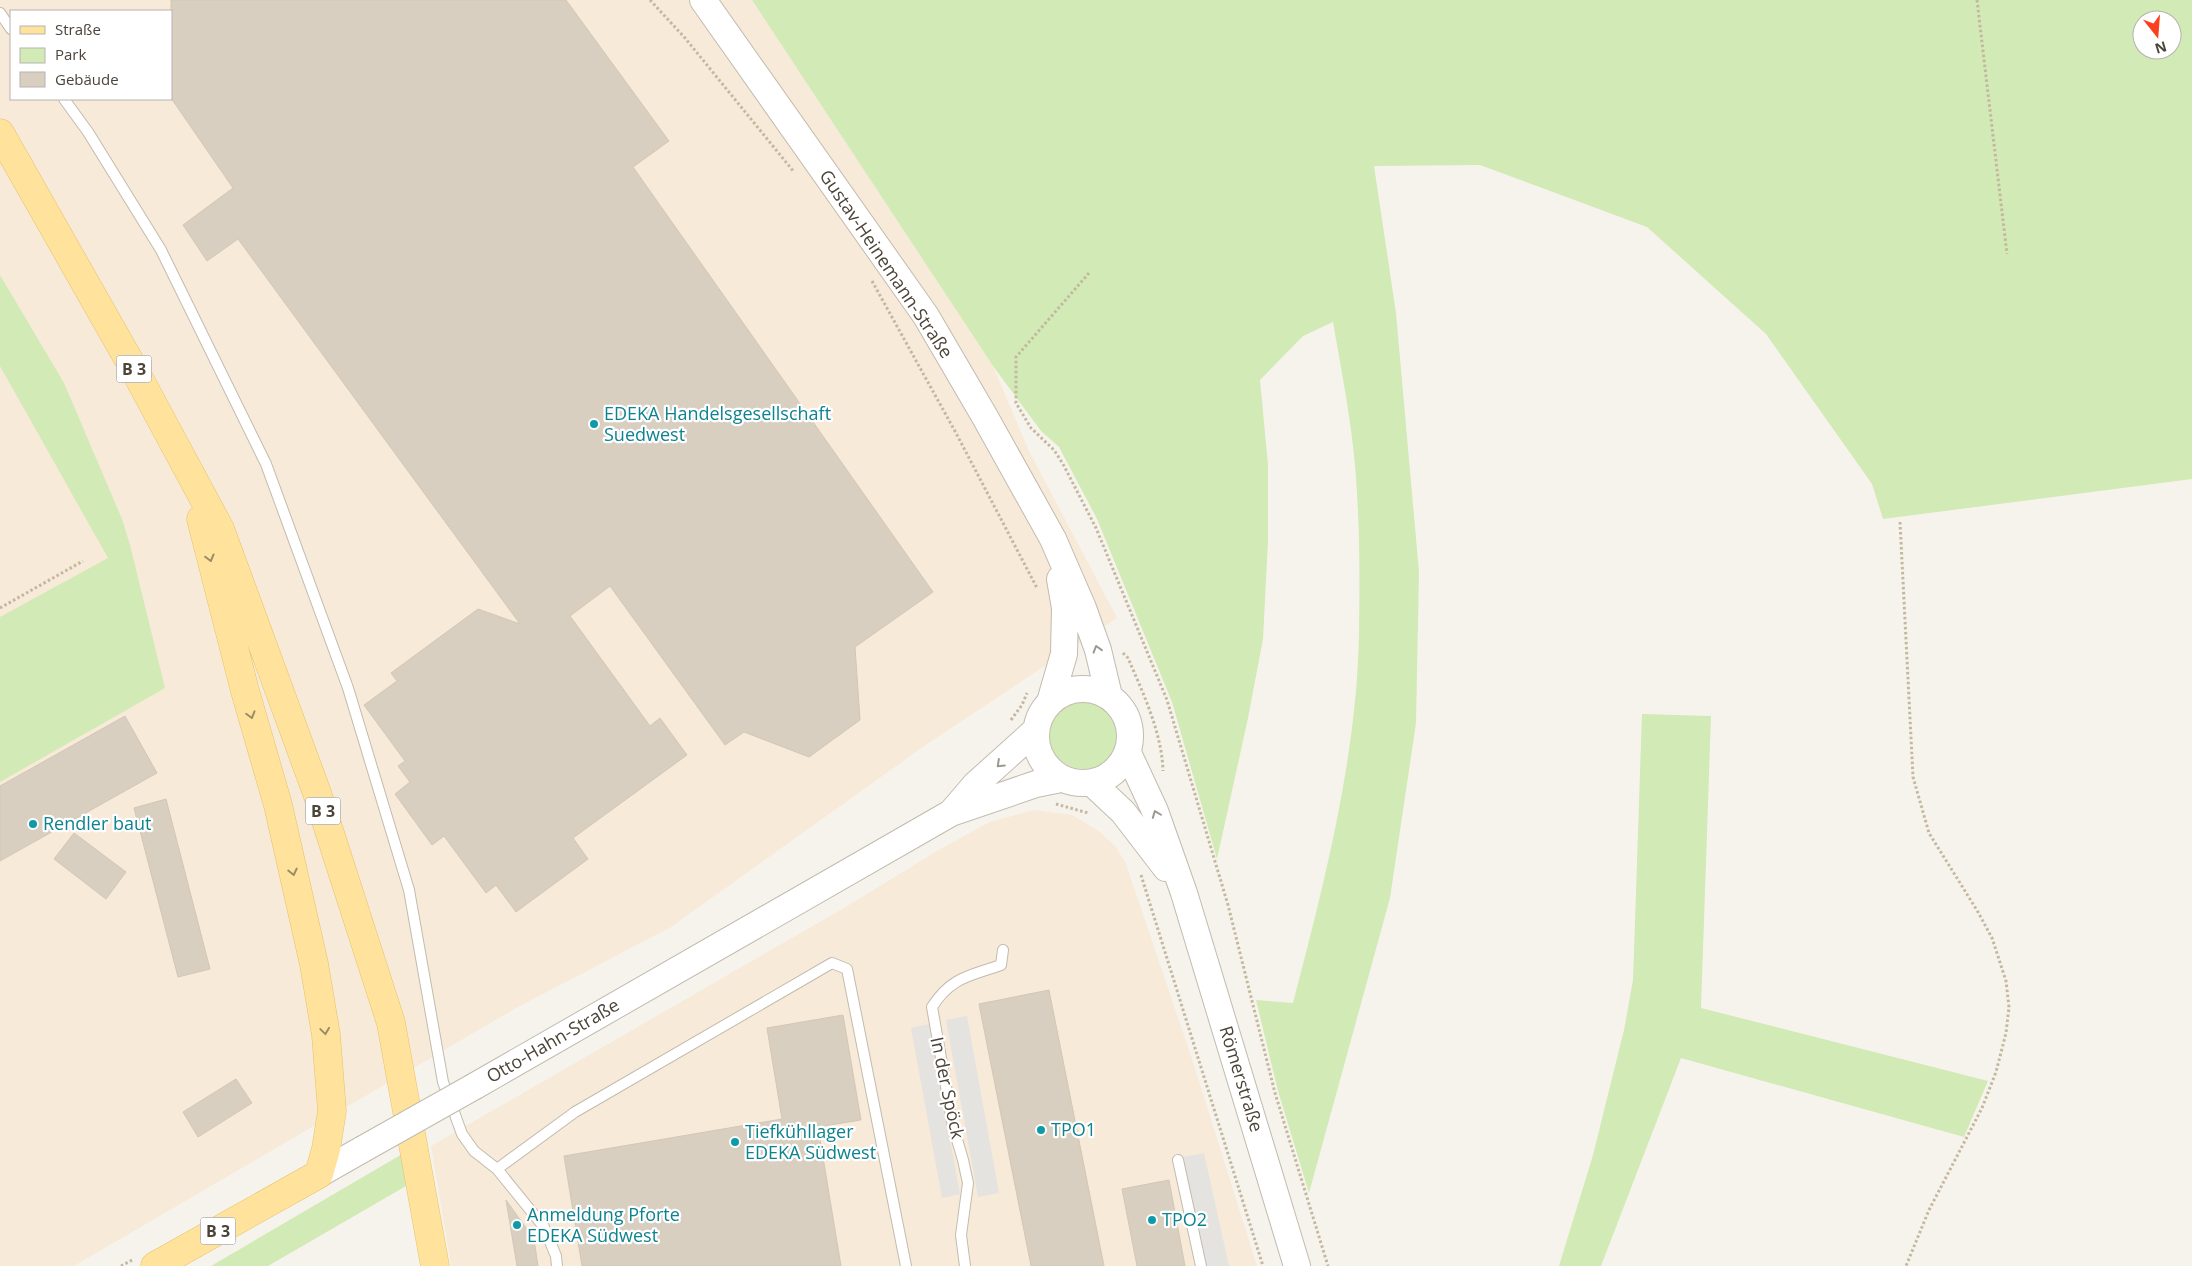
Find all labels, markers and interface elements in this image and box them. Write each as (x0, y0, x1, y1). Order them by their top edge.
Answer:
legend (10, 10, 172, 100)
north arrow (2132, 10, 2182, 60)
text: Straße (55, 19, 101, 39)
text: N (2153, 37, 2169, 59)
text: Park (55, 44, 86, 64)
text: Gebäude (55, 69, 119, 89)
street label: Gustav-Heinemann-Straße (815, 165, 959, 362)
road number: B 3 (116, 356, 152, 382)
place label: EDEKA Handelsgesellschaft Suedwest (604, 401, 831, 446)
marker: EDEKA Handelsgesellschaft Suedwest (588, 418, 600, 430)
one-way arrow (204, 553, 215, 562)
one-way arrow (1093, 645, 1103, 654)
one-way arrow (246, 710, 256, 718)
one-way arrow (996, 758, 1005, 767)
road number: B 3 (306, 798, 340, 824)
one-way arrow (1152, 810, 1162, 819)
place label: Rendler baut (43, 811, 151, 835)
marker: Rendler baut (27, 818, 39, 830)
one-way arrow (287, 867, 298, 876)
street label: Otto-Hahn-Straße (482, 992, 623, 1088)
street label: Römerstraße (1214, 1023, 1269, 1135)
one-way arrow (319, 1027, 330, 1035)
street label: In der Spöck (925, 1035, 971, 1142)
place label: TPO1 (1051, 1117, 1096, 1141)
place label: Tiefkühllager EDEKA Südwest (745, 1119, 876, 1164)
marker: TPO1 (1035, 1124, 1047, 1136)
marker: Tiefkühllager EDEKA Südwest (729, 1136, 741, 1148)
place label: Anmeldung Pforte EDEKA Südwest (527, 1202, 680, 1247)
place label: TPO2 (1162, 1207, 1207, 1231)
marker: TPO2 (1146, 1214, 1158, 1226)
road number: B 3 (200, 1218, 236, 1244)
marker: Anmeldung Pforte EDEKA Südwest (511, 1219, 523, 1231)

